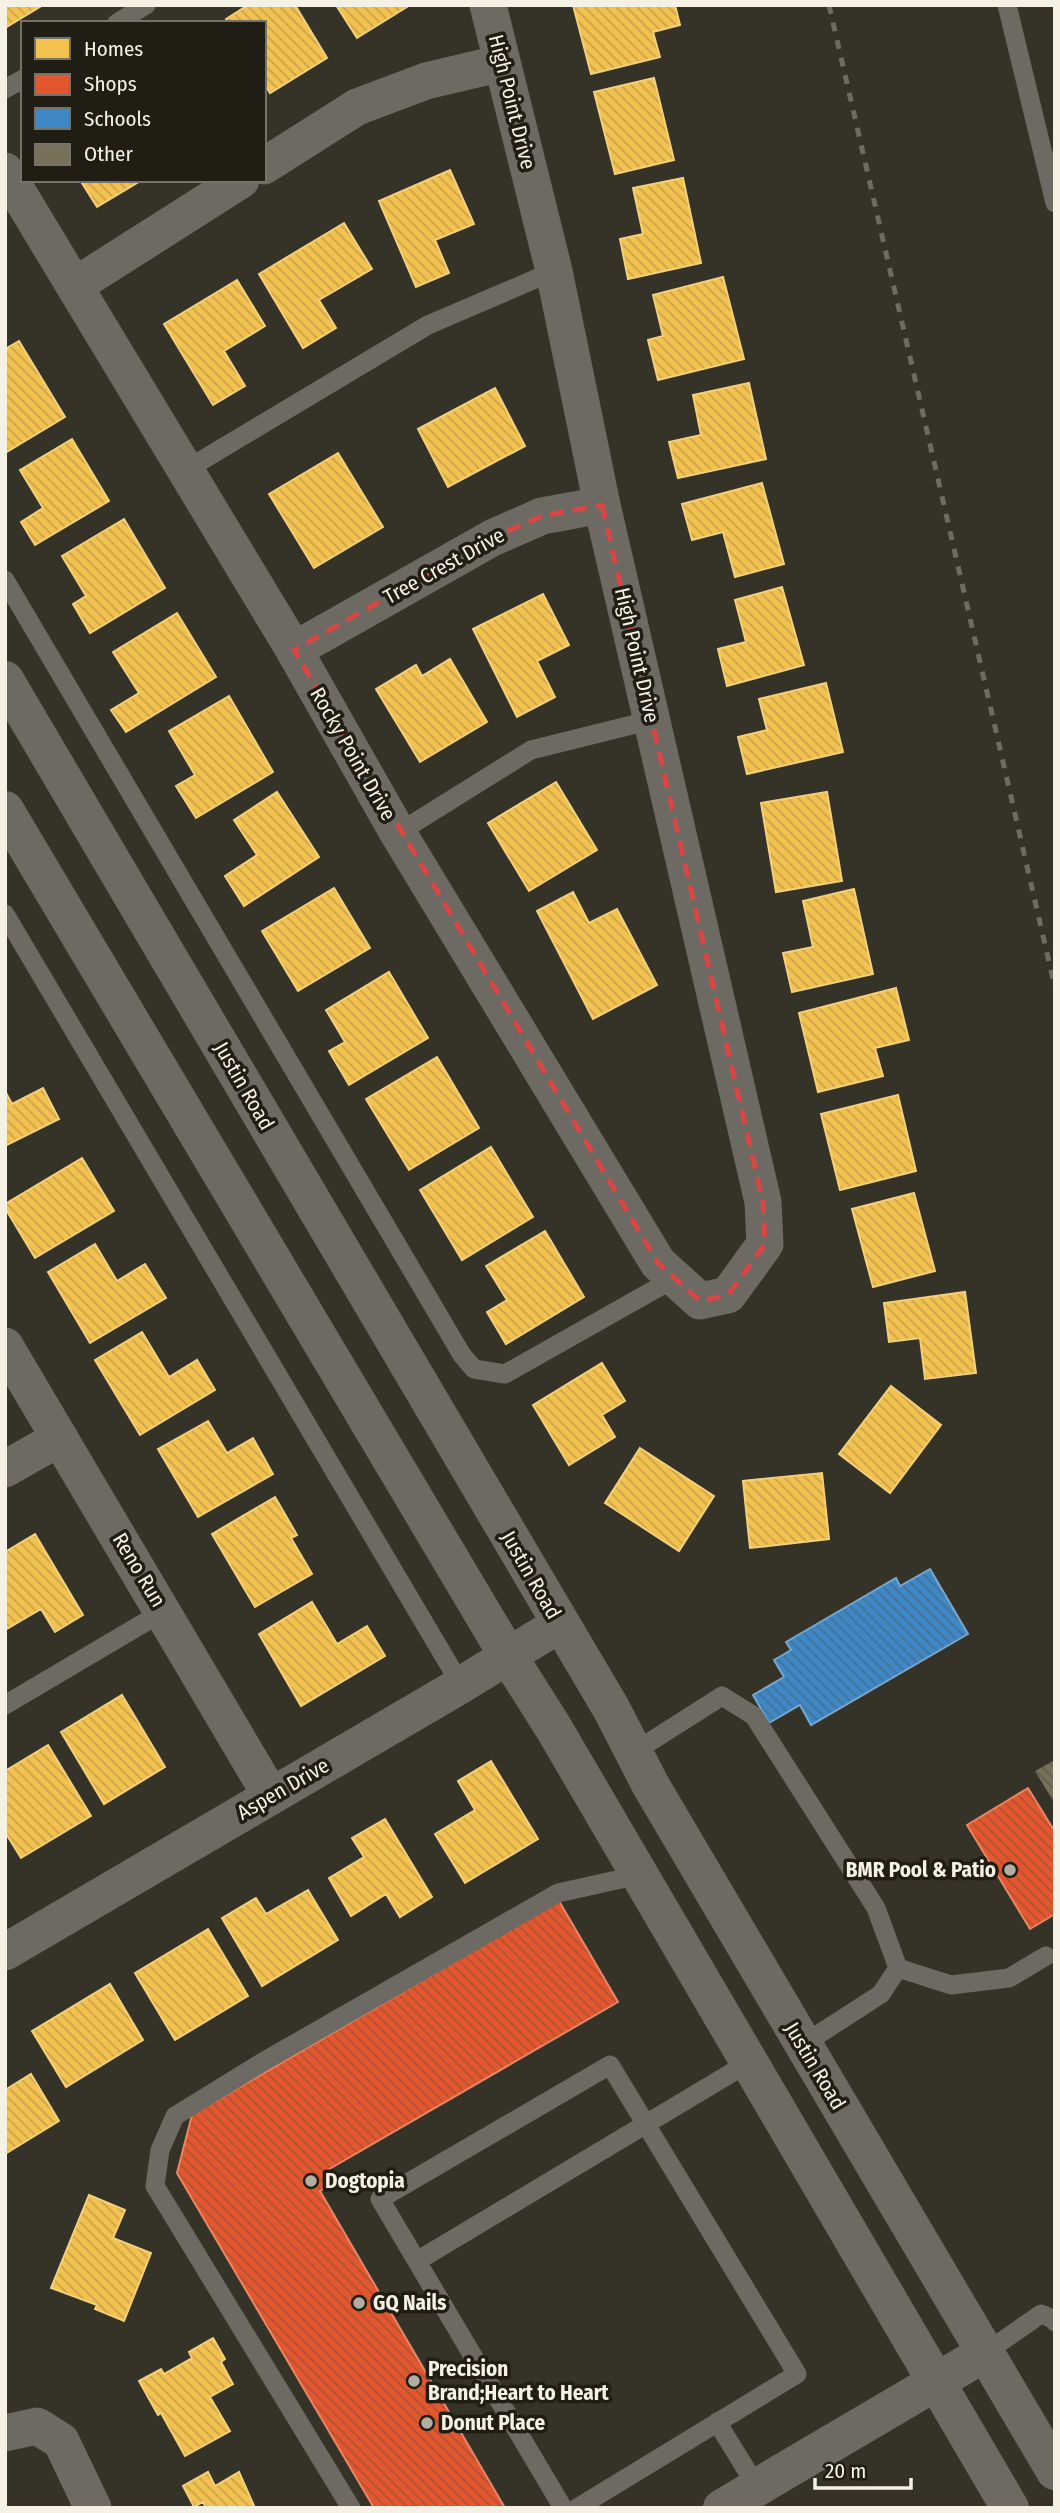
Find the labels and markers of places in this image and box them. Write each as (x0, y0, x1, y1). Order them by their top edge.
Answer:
place label: BMR Pool & Patio (846, 1857, 996, 1883)
marker: BMR Pool & Patio (1002, 1862, 1018, 1878)
place label: Dogtopia (325, 2168, 405, 2194)
marker: Dogtopia (303, 2173, 319, 2189)
place label: GQ Nails (373, 2290, 446, 2316)
marker: GQ Nails (351, 2295, 367, 2311)
place label: Precision Brand;Heart to Heart (428, 2356, 609, 2406)
marker: Precision Brand;Heart to Heart (406, 2373, 422, 2389)
place label: Donut Place (441, 2410, 545, 2436)
marker: Donut Place (419, 2415, 435, 2431)

